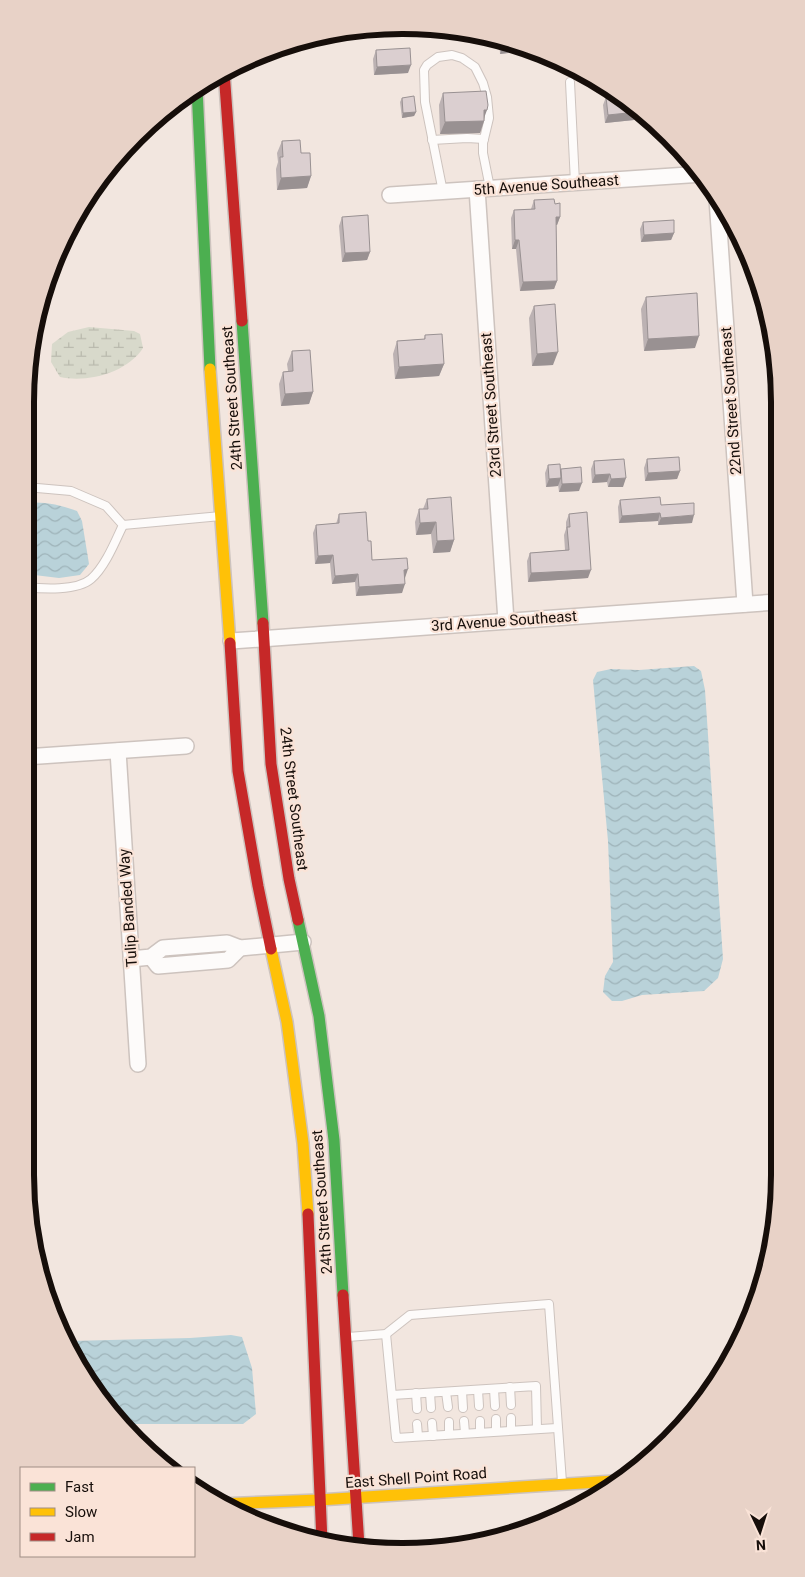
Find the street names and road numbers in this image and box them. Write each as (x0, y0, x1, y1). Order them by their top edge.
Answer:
street label: 5th Avenue Southeast (473, 171, 619, 199)
street label: 24th Street Southeast (218, 325, 246, 471)
street label: 22nd Street Southeast (717, 326, 745, 476)
street label: 23rd Street Southeast (477, 332, 505, 478)
street label: 3rd Avenue Southeast (431, 607, 578, 635)
street label: 24th Street Southeast (276, 726, 312, 872)
street label: Tulip Banded Way (115, 848, 141, 968)
street label: 24th Street Southeast (308, 1129, 336, 1275)
street label: East Shell Point Road (344, 1464, 488, 1492)

